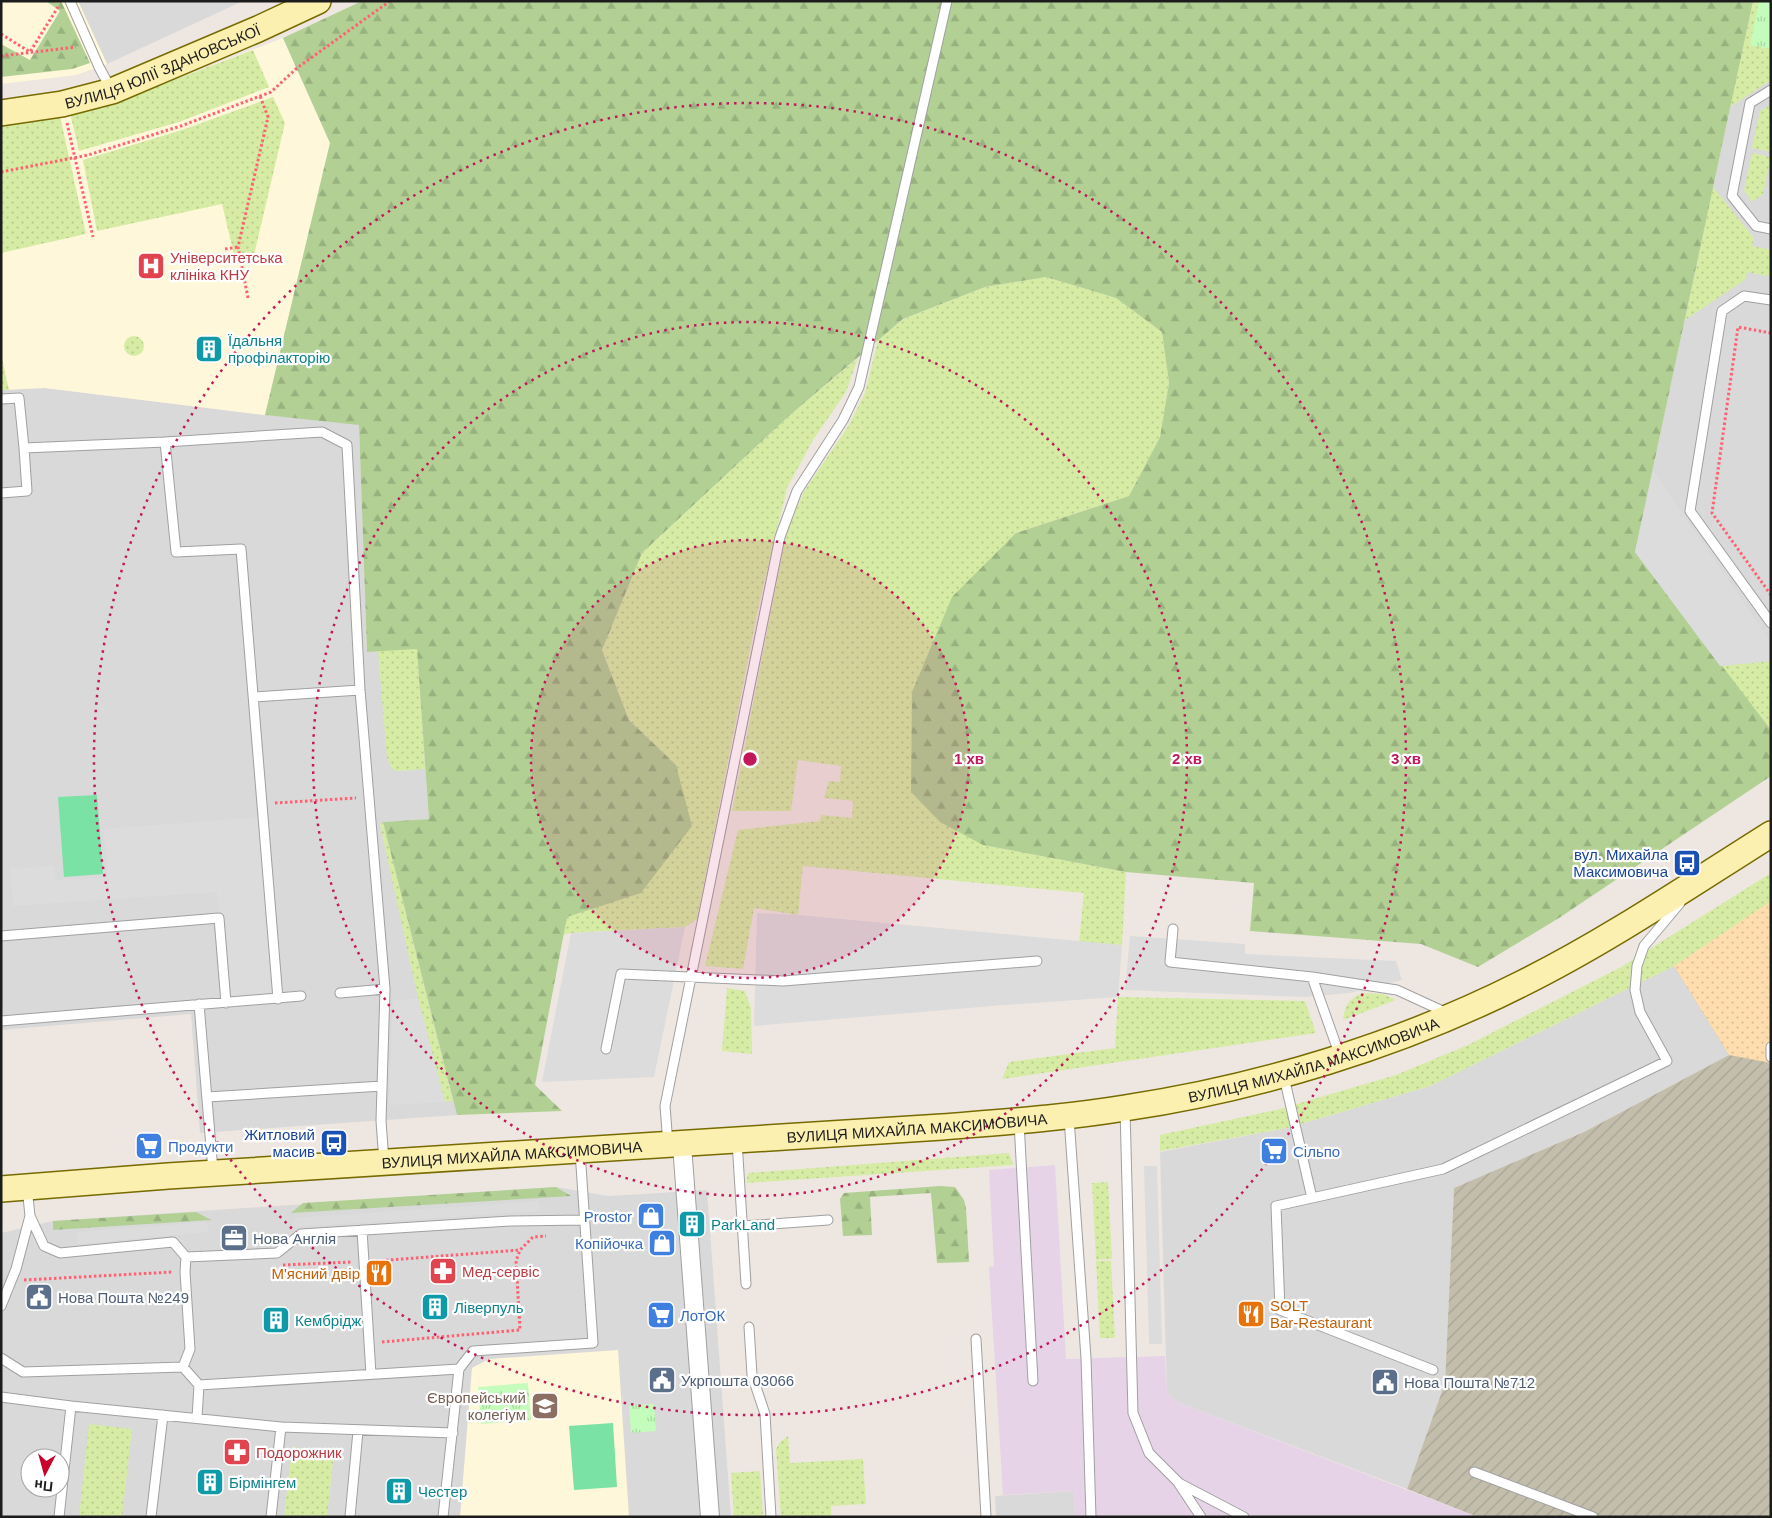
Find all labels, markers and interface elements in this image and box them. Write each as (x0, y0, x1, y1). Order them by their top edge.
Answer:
street label: ВУЛИЦЯ ЮЛІЇ ЗДАНОВСЬКОЇ (63, 20, 263, 111)
place label: Університетська клініка КНУ (170, 249, 283, 283)
hospital icon: Університетська клініка КНУ (136, 251, 166, 281)
place label: Їдальня профілакторію (228, 332, 330, 366)
building icon: Їдальня профілакторію (194, 334, 224, 364)
centre of rings (741, 750, 759, 768)
text: 1 хв (954, 750, 984, 767)
text: 2 хв (1172, 750, 1202, 767)
text: 3 хв (1391, 750, 1421, 767)
place label: вул. Михайла Максимовича (1573, 846, 1669, 880)
bus stop icon: вул. Михайла Максимовича (1672, 848, 1702, 878)
street label: ВУЛИЦЯ МИХАЙЛА МАКСИМОВИЧА (1187, 1014, 1441, 1105)
street label: ВУЛИЦЯ МИХАЙЛА МАКСИМОВИЧА (786, 1110, 1048, 1145)
place label: Житловий масив (244, 1126, 315, 1160)
bus stop icon: Житловий масив (319, 1128, 349, 1158)
supermarket icon: Продукти (134, 1131, 164, 1161)
supermarket icon: Сільпо (1259, 1136, 1289, 1166)
place label: Продукти (168, 1138, 233, 1155)
street label: ВУЛИЦЯ МИХАЙЛА МАКСИМОВИЧА (381, 1138, 643, 1171)
place label: Сільпо (1293, 1143, 1340, 1160)
shop icon: Prostor (636, 1201, 666, 1231)
place label: Prostor (584, 1208, 632, 1225)
building icon: ParkLand (677, 1209, 707, 1239)
place label: ParkLand (711, 1216, 775, 1233)
office icon: Нова Англія (219, 1223, 249, 1253)
shop icon: Копійочка (647, 1228, 677, 1258)
place label: Нова Англія (253, 1230, 336, 1247)
place label: Копійочка (575, 1235, 644, 1252)
pharmacy icon: Мед-сервіс (428, 1256, 458, 1286)
restaurant icon: М'ясний двір (364, 1258, 394, 1288)
place label: Мед-сервіс (462, 1263, 540, 1280)
place label: М'ясний двір (271, 1265, 360, 1282)
public building icon: Нова Пошта №249 (24, 1282, 54, 1312)
place label: Нова Пошта №249 (58, 1289, 189, 1306)
building icon: Ліверпуль (420, 1292, 450, 1322)
place label: SOLT Bar-Restaurant (1270, 1297, 1373, 1331)
place label: Ліверпуль (454, 1299, 524, 1316)
restaurant icon: SOLT Bar-Restaurant (1236, 1299, 1266, 1329)
supermarket icon: ЛотОК (646, 1300, 676, 1330)
building icon: Кембрідж (261, 1305, 291, 1335)
place label: ЛотОК (680, 1307, 725, 1324)
place label: Кембрідж (295, 1312, 361, 1329)
public building icon: Укрпошта 03066 (647, 1365, 677, 1395)
public building icon: Нова Пошта №712 (1370, 1367, 1400, 1397)
place label: Укрпошта 03066 (681, 1372, 794, 1389)
place label: Нова Пошта №712 (1404, 1374, 1535, 1391)
place label: Європейський колегіум (427, 1389, 526, 1423)
school or university icon: Європейський колегіум (530, 1391, 560, 1421)
pharmacy icon: Подорожник (222, 1437, 252, 1467)
place label: Подорожник (256, 1444, 342, 1461)
north arrow (20, 1448, 70, 1498)
building icon: Бірмінгем (195, 1467, 225, 1497)
place label: Бірмінгем (229, 1474, 296, 1491)
building icon: Честер (384, 1476, 414, 1506)
text: Пн (34, 1477, 54, 1495)
place label: Честер (418, 1483, 467, 1500)

